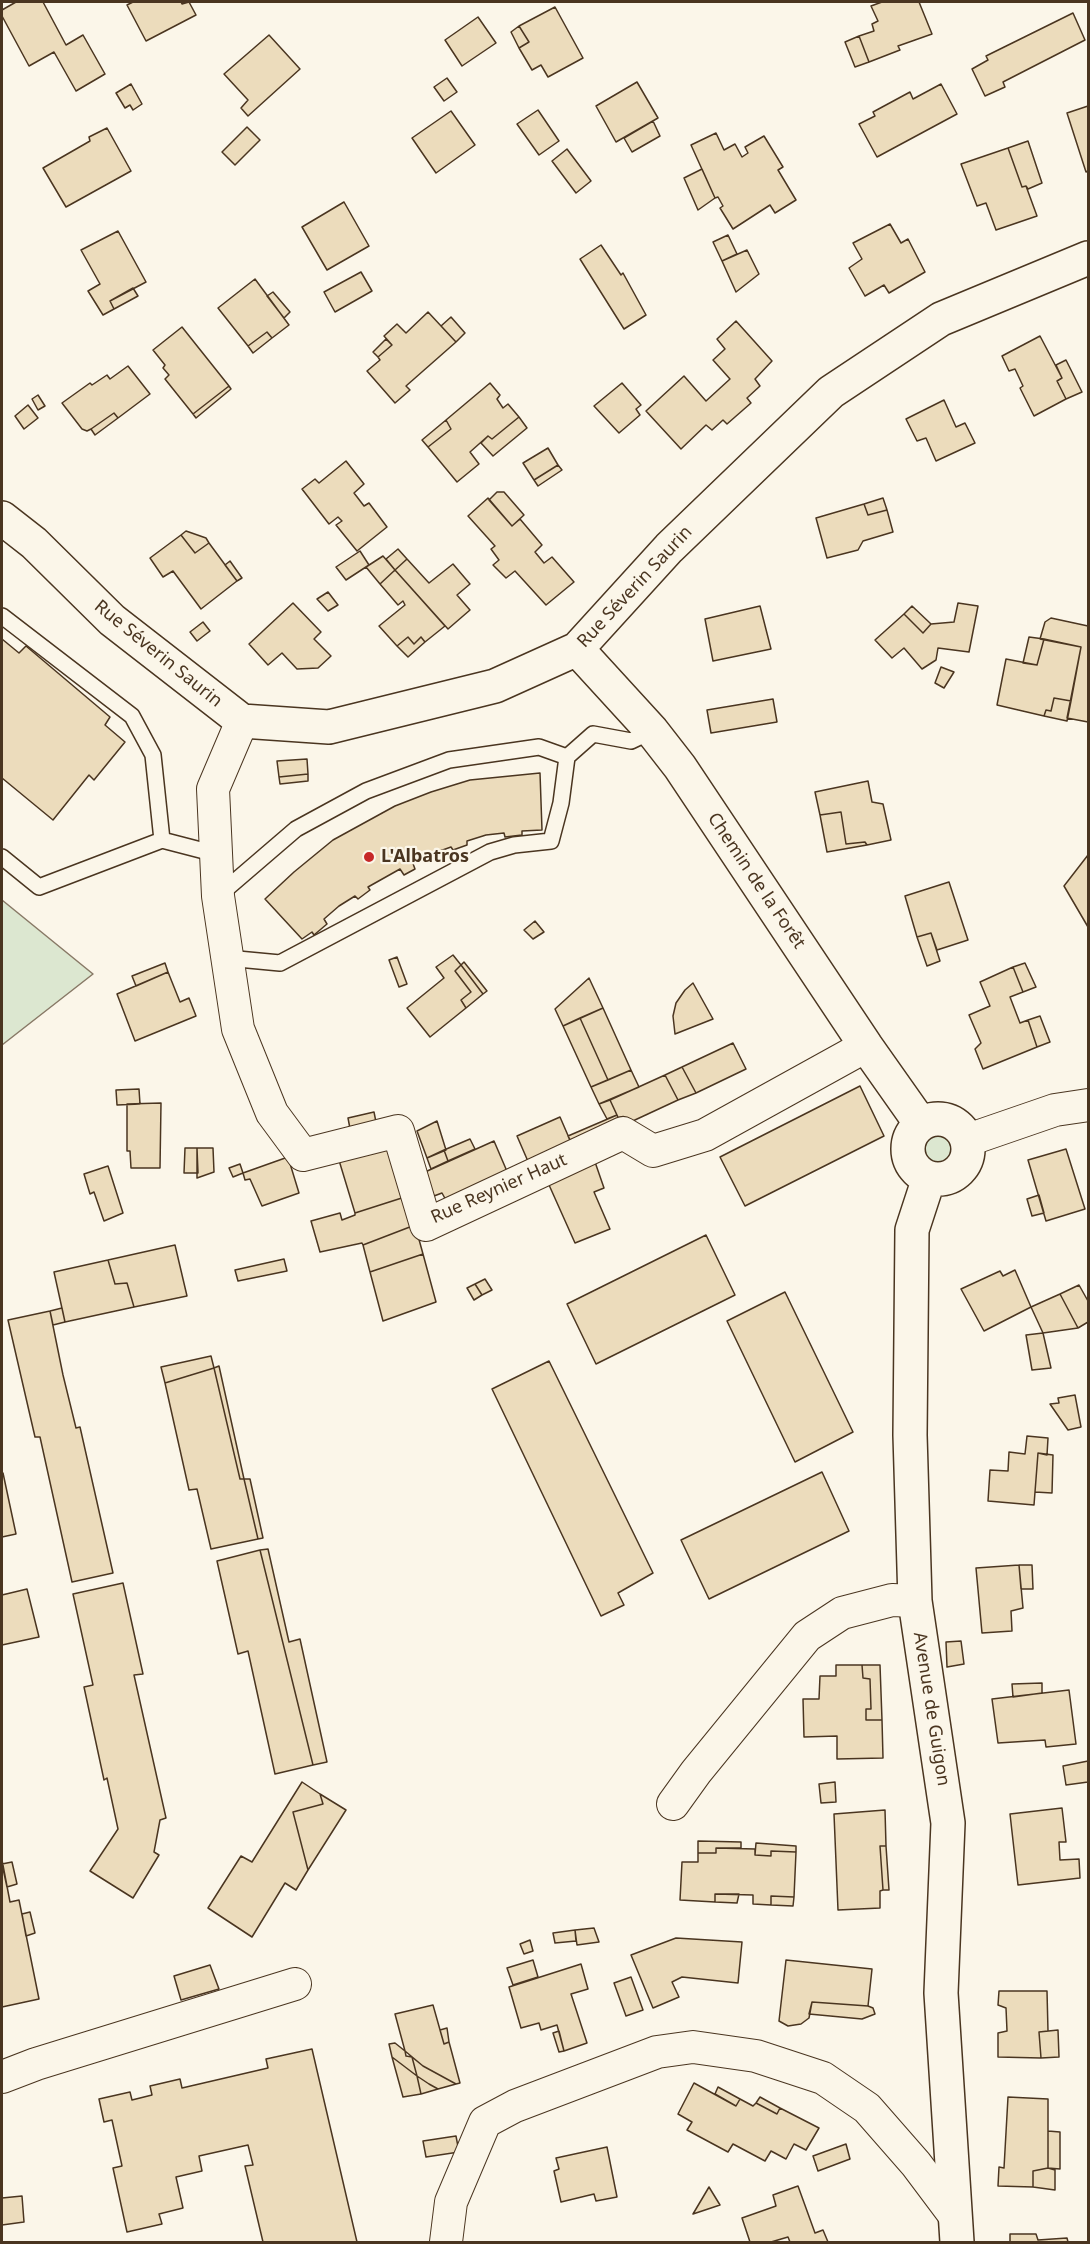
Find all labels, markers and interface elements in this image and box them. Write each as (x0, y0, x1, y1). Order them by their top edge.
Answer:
street label: Rue Séverin Saurin (573, 522, 697, 652)
street label: Rue Séverin Saurin (90, 596, 226, 712)
street label: Chemin de la Forêt (703, 809, 809, 953)
place label: L'Albatros (381, 846, 469, 868)
marker: L'Albatros (362, 850, 376, 864)
street label: Rue Reynier Haut (428, 1149, 570, 1229)
street label: Avenue de Guigon (908, 1630, 954, 1788)

